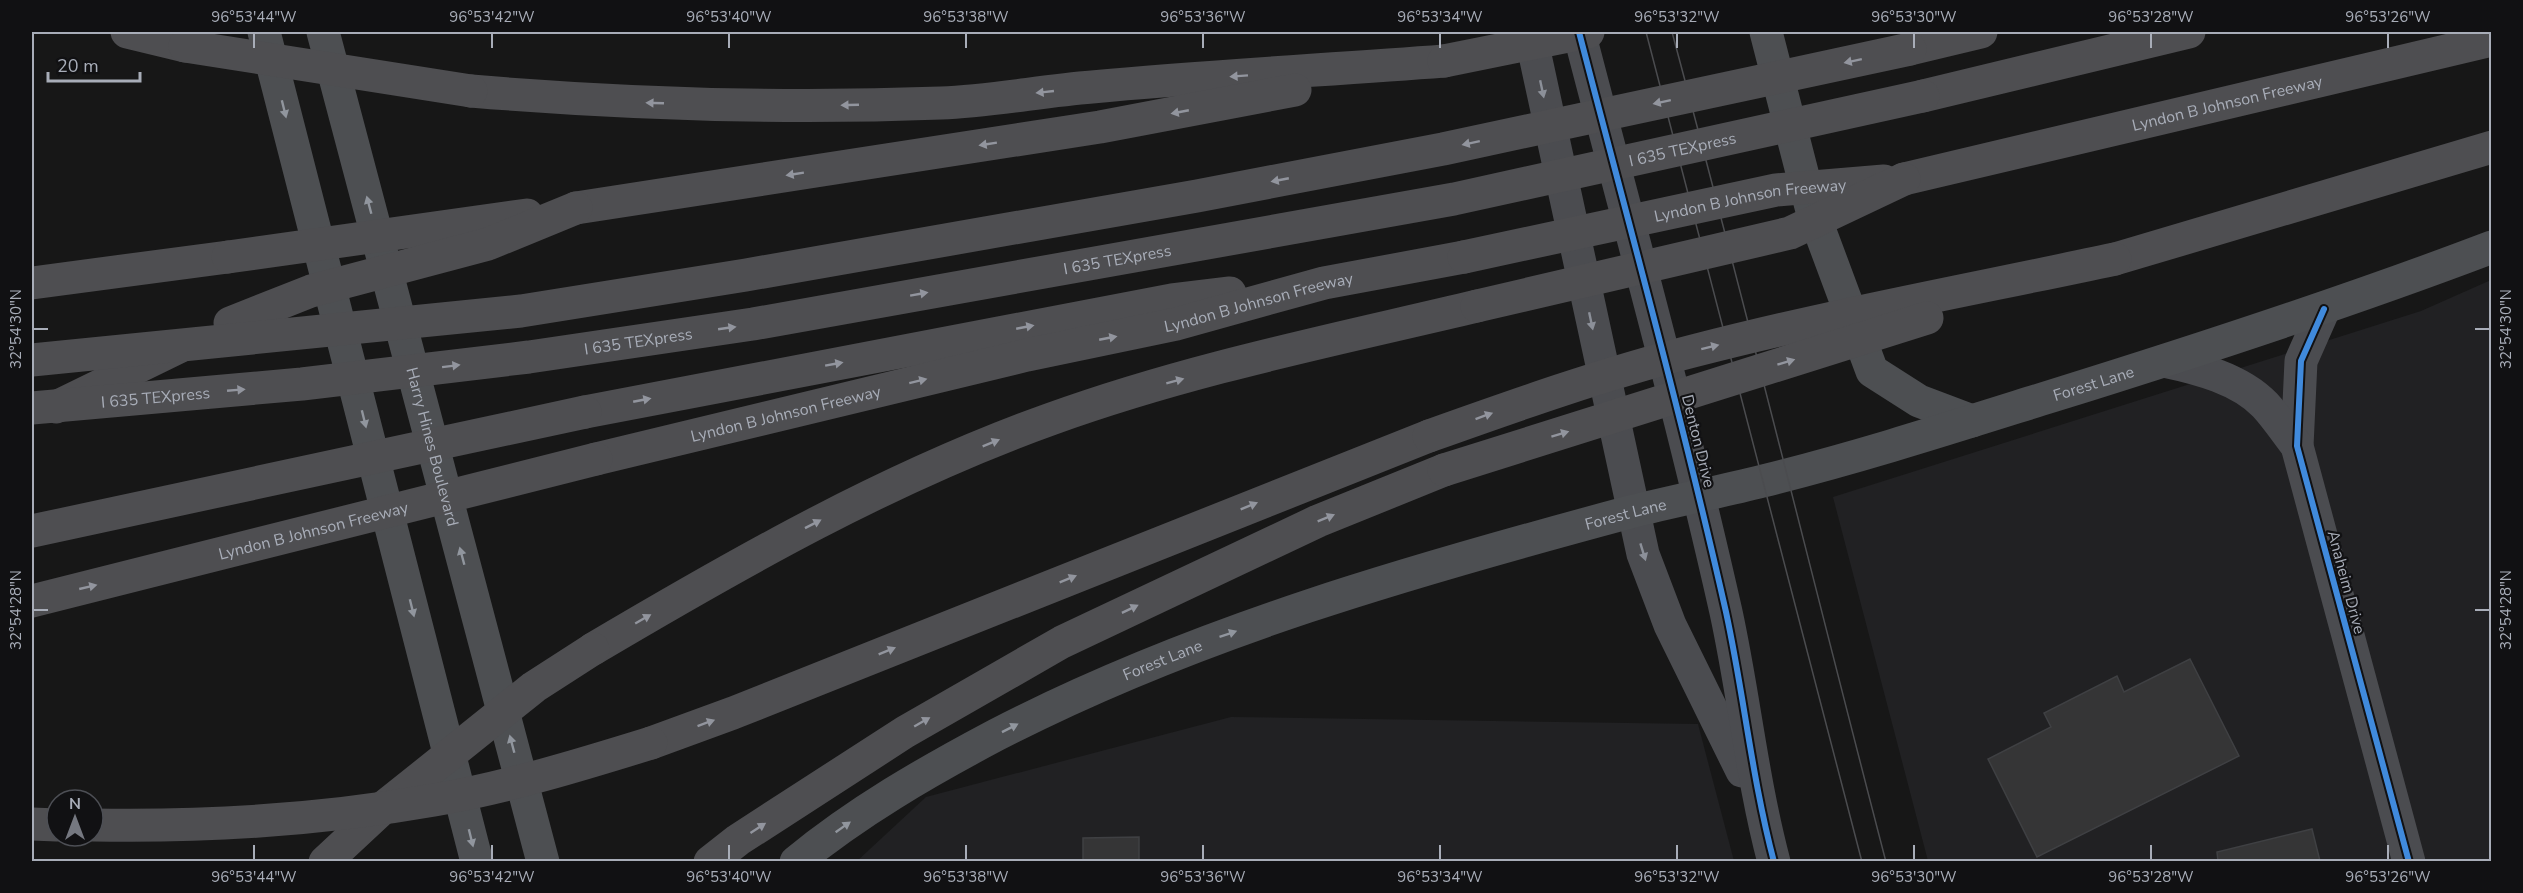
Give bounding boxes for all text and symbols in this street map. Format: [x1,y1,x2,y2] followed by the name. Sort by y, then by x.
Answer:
[211,7,297,27] text: 96°53'44"W
[449,7,535,27] text: 96°53'42"W
[686,7,772,27] text: 96°53'40"W
[923,7,1009,27] text: 96°53'38"W
[1160,7,1246,27] text: 96°53'36"W
[1397,7,1483,27] text: 96°53'34"W
[1634,7,1720,27] text: 96°53'32"W
[1871,7,1957,27] text: 96°53'30"W
[2108,7,2194,27] text: 96°53'28"W
[2345,7,2431,27] text: 96°53'26"W
[48,45,140,83] scale bar
[57,54,99,78] text: 20 m
[1843,57,1862,66] one-way arrow
[2130,70,2325,137] street label: Lyndon B Johnson Freeway
[1229,71,1248,81] one-way arrow
[1538,79,1547,98] one-way arrow
[1035,87,1054,97] one-way arrow
[646,98,665,108] one-way arrow
[1652,98,1671,107] one-way arrow
[280,99,290,118] one-way arrow
[841,101,860,110] one-way arrow
[1170,108,1189,117] one-way arrow
[1627,127,1738,172] street label: I 635 TEXpress
[1462,139,1481,148] one-way arrow
[978,140,997,149] one-way arrow
[786,170,805,179] one-way arrow
[1652,174,1848,228] street label: Lyndon B Johnson Freeway
[1270,176,1289,185] one-way arrow
[364,196,373,214] one-way arrow
[1062,240,1173,280] street label: I 635 TEXpress
[1162,268,1356,338] street label: Lyndon B Johnson Freeway
[6,289,26,369] text: 32°54'30"N
[910,289,929,298] one-way arrow
[2496,289,2516,369] text: 32°54'30"N
[1587,311,1597,330] one-way arrow
[1016,322,1035,331] one-way arrow
[583,323,694,361] street label: I 635 TEXpress
[718,323,737,332] one-way arrow
[1099,333,1118,342] one-way arrow
[1701,341,1720,351] one-way arrow
[1777,357,1795,367] one-way arrow
[824,359,843,368] one-way arrow
[441,361,460,371] one-way arrow
[2051,361,2137,407] street label: Forest Lane
[400,365,464,529] street label: Harry Hines Boulevard
[909,375,927,385] one-way arrow
[1166,375,1184,385] one-way arrow
[688,380,884,448] street label: Lyndon B Johnson Freeway
[100,382,211,414] street label: I 635 TEXpress
[227,385,246,395] one-way arrow
[1676,392,1720,490] street label: Denton Drive
[633,395,652,404] one-way arrow
[360,411,369,429] one-way arrow
[1475,411,1493,421] one-way arrow
[1551,428,1569,438] one-way arrow
[982,438,1000,448] one-way arrow
[1582,494,1669,536] street label: Forest Lane
[216,497,411,566] street label: Lyndon B Johnson Freeway
[1240,501,1258,511] one-way arrow
[1317,513,1335,523] one-way arrow
[805,519,822,529] one-way arrow
[2322,528,2370,636] street label: Anaheim Drive
[1639,543,1648,561] one-way arrow
[457,546,466,564] one-way arrow
[6,570,26,650] text: 32°54'28"N
[2496,570,2516,650] text: 32°54'28"N
[1059,574,1077,583] one-way arrow
[79,582,98,592] one-way arrow
[408,599,418,618] one-way arrow
[1121,604,1138,614] one-way arrow
[635,614,652,624] one-way arrow
[1219,629,1237,639] one-way arrow
[1120,635,1205,686] street label: Forest Lane
[878,646,896,656] one-way arrow
[697,717,715,727] one-way arrow
[914,717,930,728] one-way arrow
[1002,723,1019,733] one-way arrow
[507,735,516,753] one-way arrow
[45,788,105,848] north arrow
[69,793,81,815] text: N
[750,822,766,833] one-way arrow
[835,822,851,833] one-way arrow
[467,829,477,847] one-way arrow
[211,867,297,887] text: 96°53'44"W
[449,867,535,887] text: 96°53'42"W
[686,867,772,887] text: 96°53'40"W
[923,867,1009,887] text: 96°53'38"W
[1160,867,1246,887] text: 96°53'36"W
[1397,867,1483,887] text: 96°53'34"W
[1634,867,1720,887] text: 96°53'32"W
[1871,867,1957,887] text: 96°53'30"W
[2108,867,2194,887] text: 96°53'28"W
[2345,867,2431,887] text: 96°53'26"W

